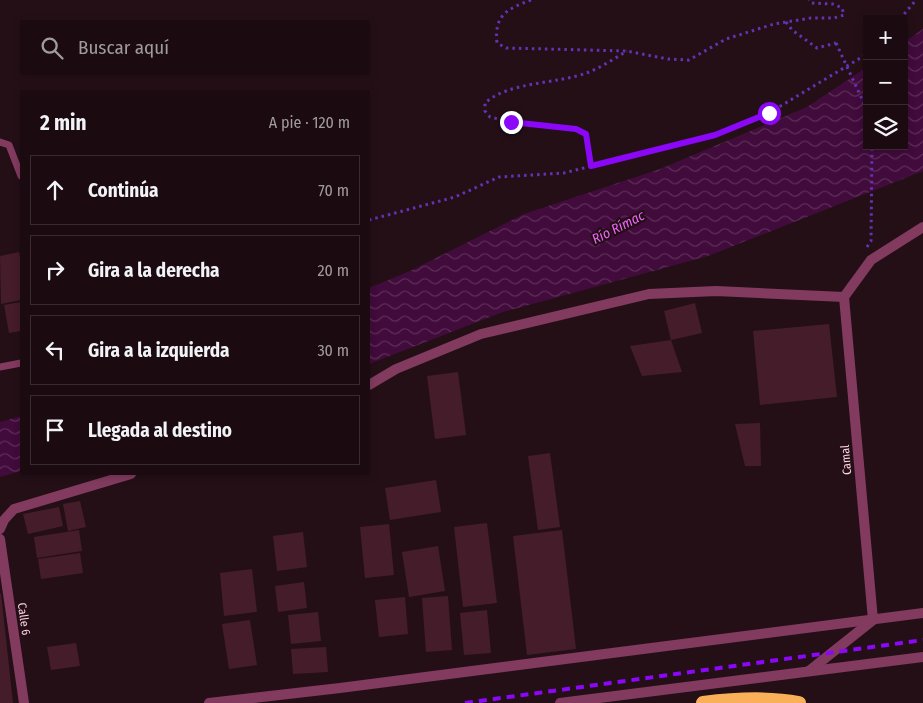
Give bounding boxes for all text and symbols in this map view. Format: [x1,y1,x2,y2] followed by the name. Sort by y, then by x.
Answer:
[863,15,908,150] map controls
[863,15,908,60] button: +
[20,20,370,75] search box
[38,34,66,62] icon: search
[78,36,169,59] text: Buscar aquí
[863,60,908,105] button: −
[758,102,781,125] route start
[863,105,908,150] button: layers
[40,110,87,136] text: 2 min
[500,111,523,134] route end
[269,113,350,132] text: A pie · 120 m
[41,176,69,204] icon: ahead
[88,179,159,202] text: Continúa
[318,181,349,200] text: 70 m
[589,207,648,248] water label: Río Rímac
[41,256,69,284] icon: right
[88,259,220,282] text: Gira a la derecha
[318,261,349,280] text: 20 m
[41,336,69,364] icon: left
[88,339,230,362] text: Gira a la izquierda
[317,341,349,360] text: 30 m
[41,416,69,444] icon: arrive
[88,419,232,442] text: Llegada al destino
[838,444,854,476] street label: Camal
[15,602,33,636] street label: Calle 6

